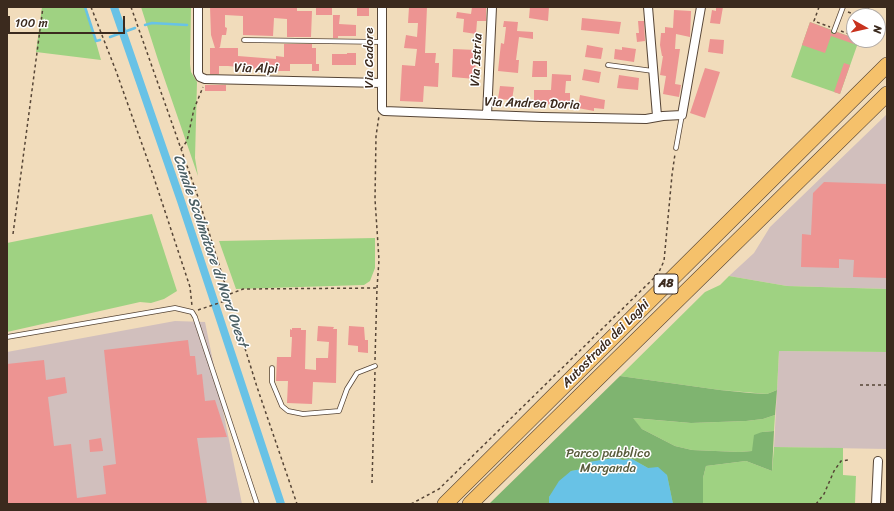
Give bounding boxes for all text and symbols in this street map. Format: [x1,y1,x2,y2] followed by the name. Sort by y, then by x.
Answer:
[10,8,127,34] scale bar
[846,8,886,48] north arrow
[15,12,48,34] text: 100 m
[867,25,887,35] text: N
[362,28,378,88] street label: Via Cadore
[468,33,486,87] street label: Via Istria
[234,61,278,77] street label: Via Alpi
[484,95,580,113] street label: Via Andrea Doria
[169,153,251,349] water label: Canale Scolmatore di Nord Ovest
[654,274,678,294] road number: A8
[559,297,653,391] street label: Autostrada dei Laghi
[566,446,650,477] park label: Parco pubblico Morganda

